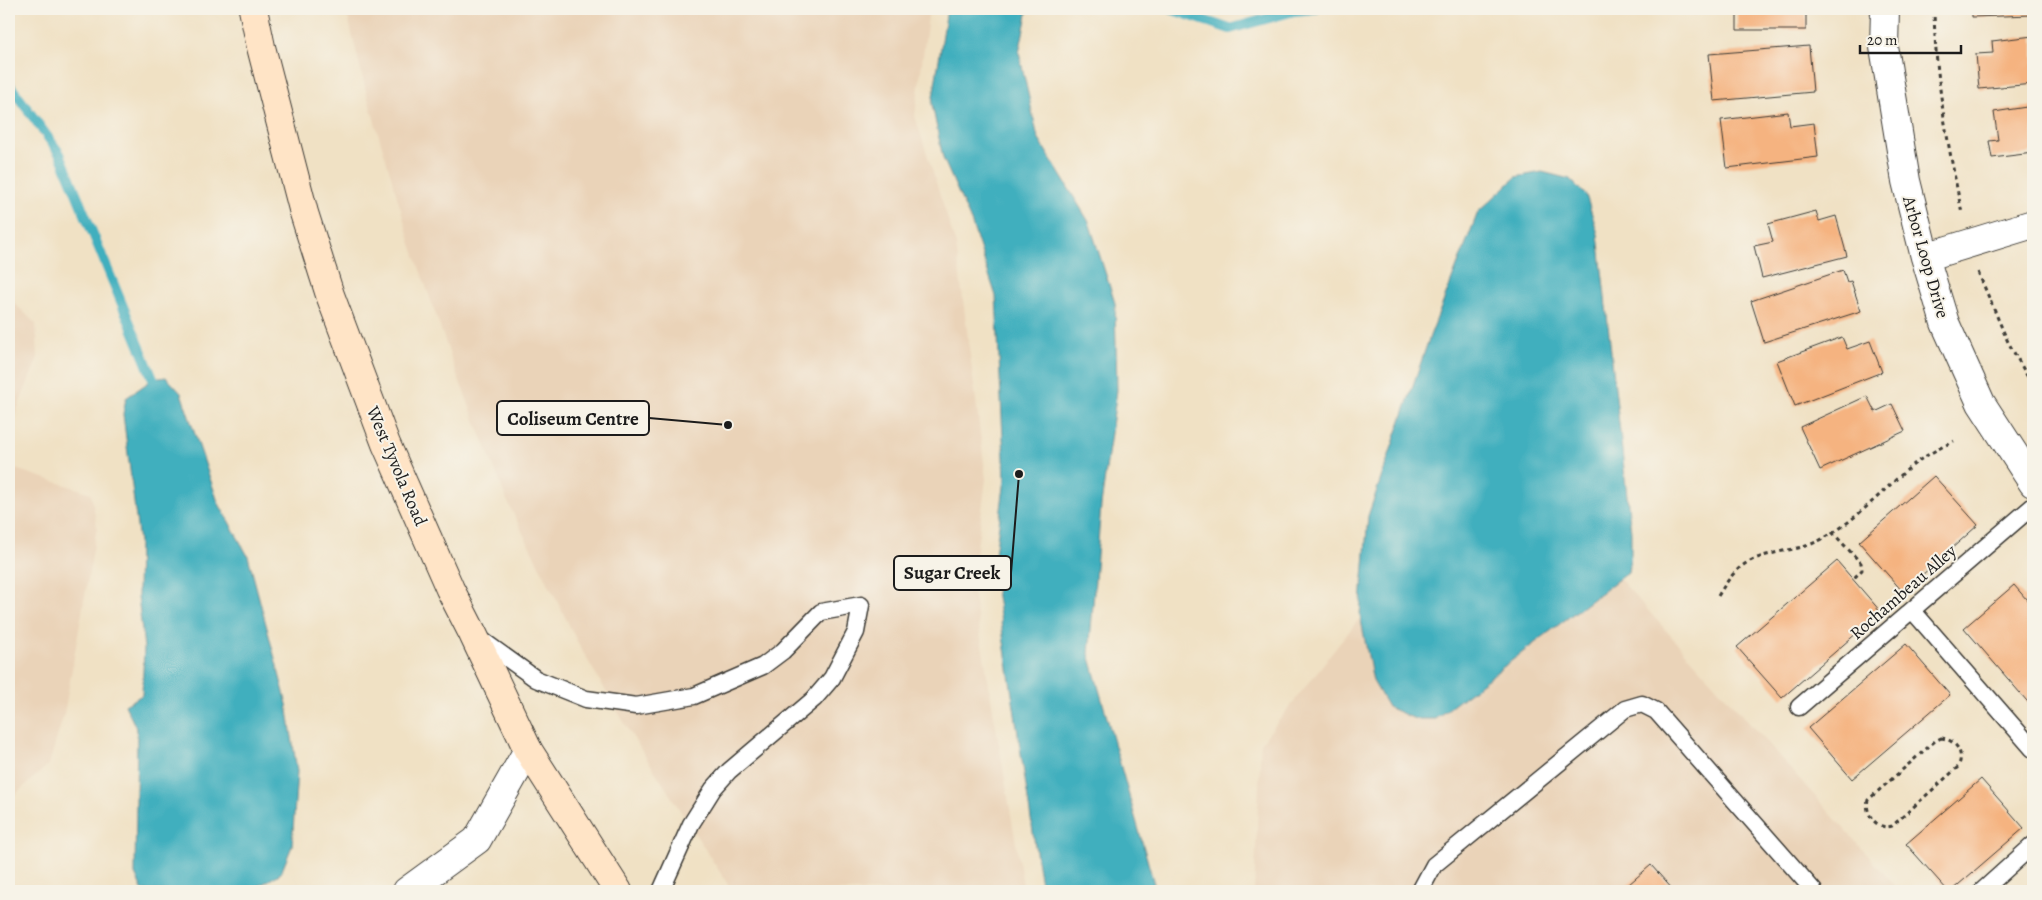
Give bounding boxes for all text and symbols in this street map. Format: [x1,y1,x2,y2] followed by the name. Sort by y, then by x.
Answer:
[1860,22,1961,54] scale bar
[1867,30,1898,50] text: 20 m
[1897,192,1955,321] street label: Arbor Loop Drive
[497,401,649,435] callout: Coliseum Centre
[361,402,433,530] street label: West Tyvola Road
[507,406,639,432] text: Coliseum Centre
[1845,538,1962,645] street label: Rochambeau Alley
[894,556,1011,590] callout: Sugar Creek
[904,560,1001,586] text: Sugar Creek

